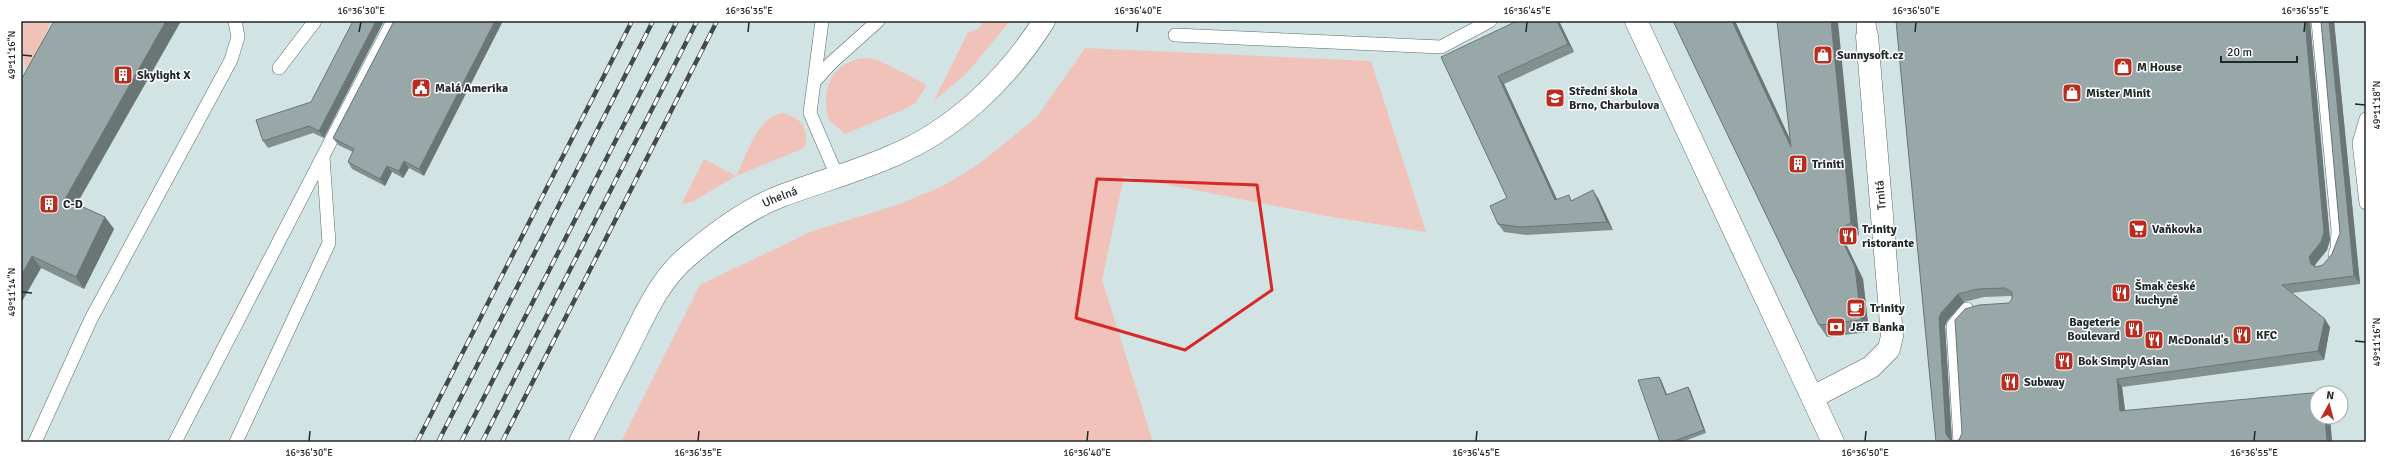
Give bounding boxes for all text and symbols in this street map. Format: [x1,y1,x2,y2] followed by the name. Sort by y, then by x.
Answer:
[337,5,385,17] text: 16°36'30"E
[725,5,773,17] text: 16°36'35"E
[1114,5,1162,17] text: 16°36'40"E
[1503,5,1551,17] text: 16°36'45"E
[1892,5,1940,17] text: 16°36'50"E
[2281,5,2329,17] text: 16°36'55"E
[6,31,18,79] text: 49°11'16"N
[2221,38,2297,64] scale bar
[1812,44,1834,66] shop icon: Sunnysoft.cz
[2227,45,2252,60] text: 20 m
[1837,48,1904,63] place label: Sunnysoft.cz
[2112,56,2134,78] shop icon: M House
[2137,60,2182,75] place label: M House
[112,64,134,86] building icon: Skylight X
[137,68,191,83] place label: Skylight X
[410,77,432,99] public building icon: Malá Amerika
[435,81,508,96] place label: Malá Amerika
[2371,81,2383,129] text: 49°11'18"N
[2061,82,2083,104] shop icon: Mister Minit
[1569,84,1659,113] place label: Střední škola Brno, Charbulova
[2086,86,2151,101] place label: Mister Minit
[1544,87,1566,109] school or university icon: Střední škola Brno, Charbulova
[1787,153,1809,175] building icon: Triniti
[1812,157,1844,172] place label: Triniti
[1872,180,1890,210] street label: Trnitá
[760,183,799,211] street label: Uhelná
[38,193,60,215] building icon: C-D
[63,197,83,212] place label: C-D
[2127,218,2149,240] supermarket icon: Vaňkovka
[1862,222,1914,251] place label: Trinity ristorante
[2152,222,2202,237] place label: Vaňkovka
[1837,225,1859,247] restaurant icon: Trinity ristorante
[6,268,18,316] text: 49°11'14"N
[2135,278,2195,308] place label: Šmak české kuchyně
[2110,282,2132,304] restaurant icon: Šmak české kuchyně
[1845,297,1867,319] cafe icon: Trinity
[1870,301,1905,316] place label: Trinity
[2067,315,2121,344] place label: Bageterie Boulevard
[1825,316,1847,338] bank icon: J&T Banka
[2123,318,2145,340] restaurant icon: Bageterie Boulevard
[2371,318,2383,366] text: 49°11'16"N
[1850,320,1905,335] place label: J&T Banka
[2231,324,2253,346] restaurant icon: KFC
[2256,328,2278,343] place label: KFC
[2143,329,2165,351] restaurant icon: McDonald's
[2168,333,2230,348] place label: McDonald's
[2053,350,2075,372] restaurant icon: Bok Simply Asian
[2078,354,2169,369] place label: Bok Simply Asian
[1999,371,2021,393] restaurant icon: Subway
[2024,375,2065,390] place label: Subway
[2309,385,2349,425] north arrow
[2326,389,2335,402] text: N
[285,447,333,459] text: 16°36'30"E
[674,447,722,459] text: 16°36'35"E
[1063,447,1111,459] text: 16°36'40"E
[1452,447,1500,459] text: 16°36'45"E
[1841,447,1889,459] text: 16°36'50"E
[2230,447,2278,459] text: 16°36'55"E

